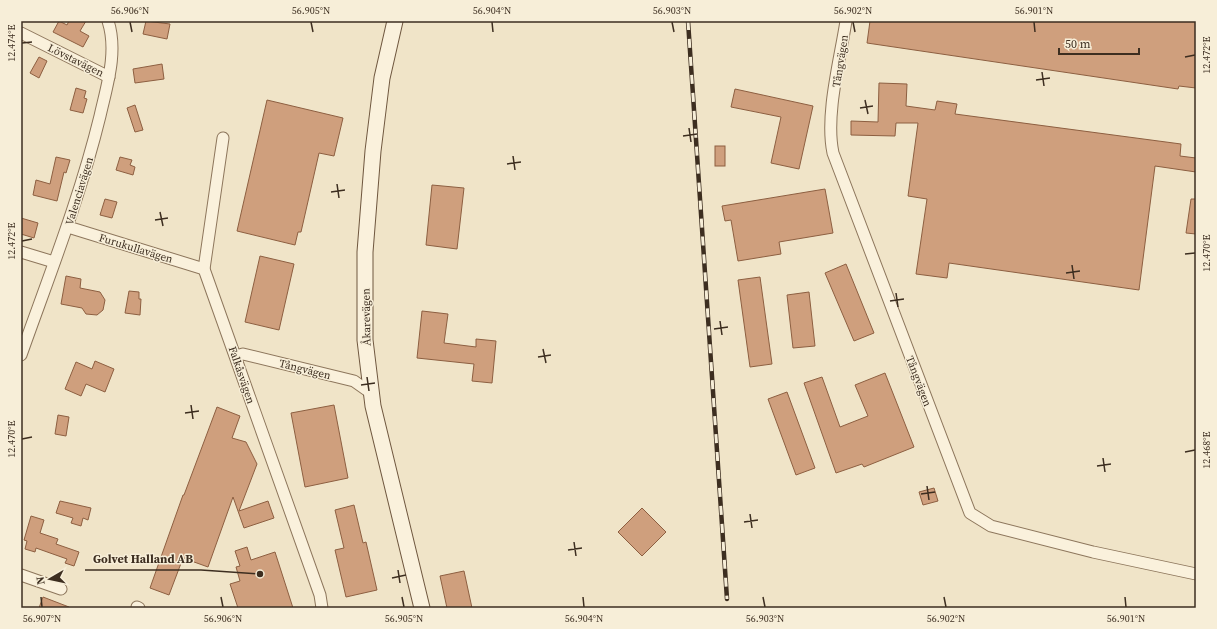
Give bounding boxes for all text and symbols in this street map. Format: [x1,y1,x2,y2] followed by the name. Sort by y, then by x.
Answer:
[111,4,149,17] text: 56.906°N
[292,4,330,17] text: 56.905°N
[473,4,511,17] text: 56.904°N
[653,4,691,17] text: 56.903°N
[834,4,872,17] text: 56.902°N
[1015,4,1053,17] text: 56.901°N
[5,24,18,62] text: 12.474°E
[1059,30,1139,56] scale bar
[829,33,852,88] street label: Tångvägen
[1065,36,1091,52] text: 50 m
[1200,36,1213,74] text: 12.472°E
[45,40,107,81] street label: Lövstavägen
[62,155,97,227] street label: Valenciavägen
[5,222,18,260] text: 12.472°E
[97,230,175,267] street label: Furukullavägen
[1200,234,1213,272] text: 12.470°E
[358,288,375,346] street label: Åkarevägen
[225,344,258,406] street label: Falkåsvägen
[902,354,935,409] street label: Tångvägen
[277,356,333,383] street label: Tångvägen
[5,420,18,458] text: 12.470°E
[1200,431,1213,469] text: 12.468°E
[85,546,201,570] callout: Golvet Halland AB
[93,551,193,567] text: Golvet Halland AB
[30,559,70,599] north arrow
[33,575,49,586] text: N
[23,612,61,625] text: 56.907°N
[204,612,242,625] text: 56.906°N
[385,612,423,625] text: 56.905°N
[565,612,603,625] text: 56.904°N
[746,612,784,625] text: 56.903°N
[927,612,965,625] text: 56.902°N
[1107,612,1145,625] text: 56.901°N

